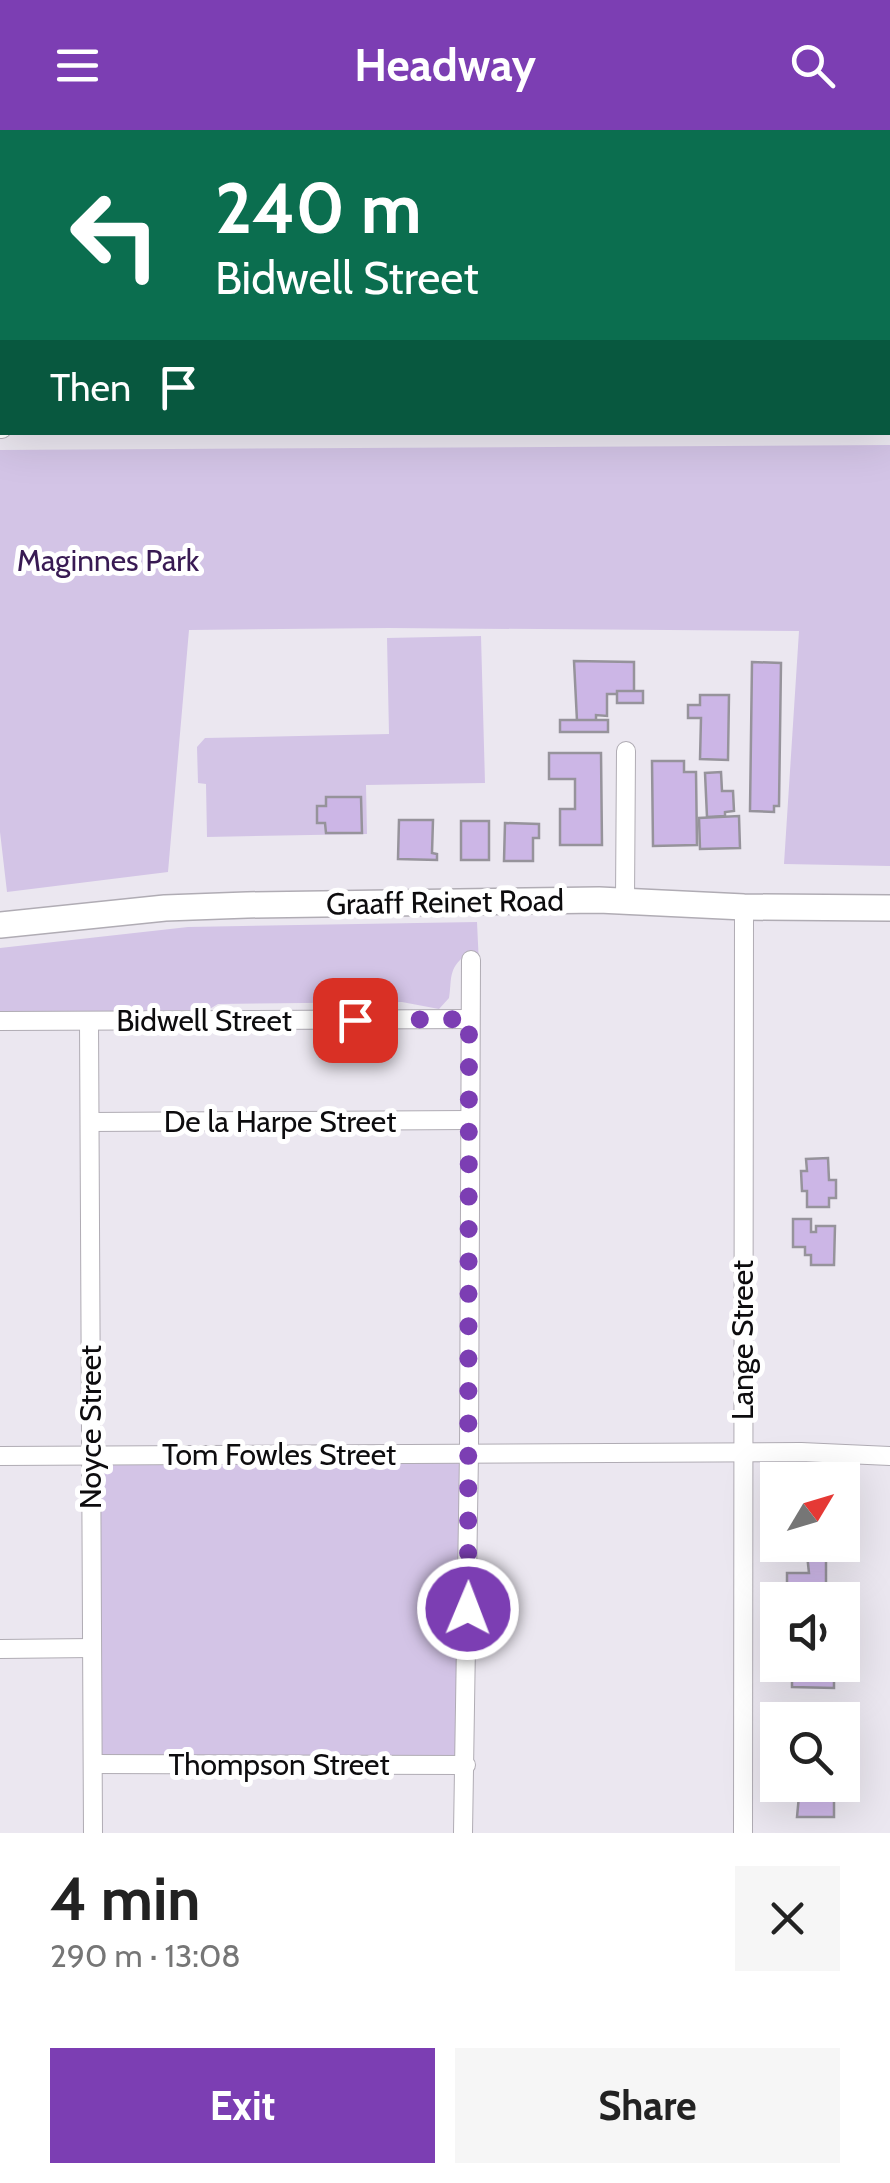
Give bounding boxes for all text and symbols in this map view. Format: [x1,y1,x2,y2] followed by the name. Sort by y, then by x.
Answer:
[50,38,105,93] icon: menu
[354,38,536,92] text: Headway
[785,38,840,93] icon: search
[215,165,422,251] text: 240 m
[50,170,180,300] icon: left
[215,251,479,305] text: Bidwell Street
[151,360,206,415] icon: arrive
[50,364,131,411] text: Then
[17,542,200,579] park label: Maginnes Park
[326,881,564,923] street label: Graaff Reinet Road
[313,978,398,1063] pin
[328,993,383,1048] icon: arrive
[116,1002,292,1039] street label: Bidwell Street
[164,1103,396,1140] street label: De la Harpe Street
[724,1260,761,1420] street label: Lange Street
[72,1345,109,1509] street label: Noyce Street
[162,1436,396,1473] street label: Tom Fowles Street
[760,1462,860,1562] north arrow
[760,1462,860,1802] map controls
[416,1557,520,1661] position arrow
[760,1582,860,1682] button: sound
[760,1702,860,1802] button: search
[168,1746,390,1783] street label: Thompson Street
[50,1862,200,1935] text: 4 min
[735,1866,840,1971] button: close
[50,1936,241,1975] text: 290 m · 13:08
[50,2048,435,2163] button: Exit
[455,2048,840,2163] button: Share

